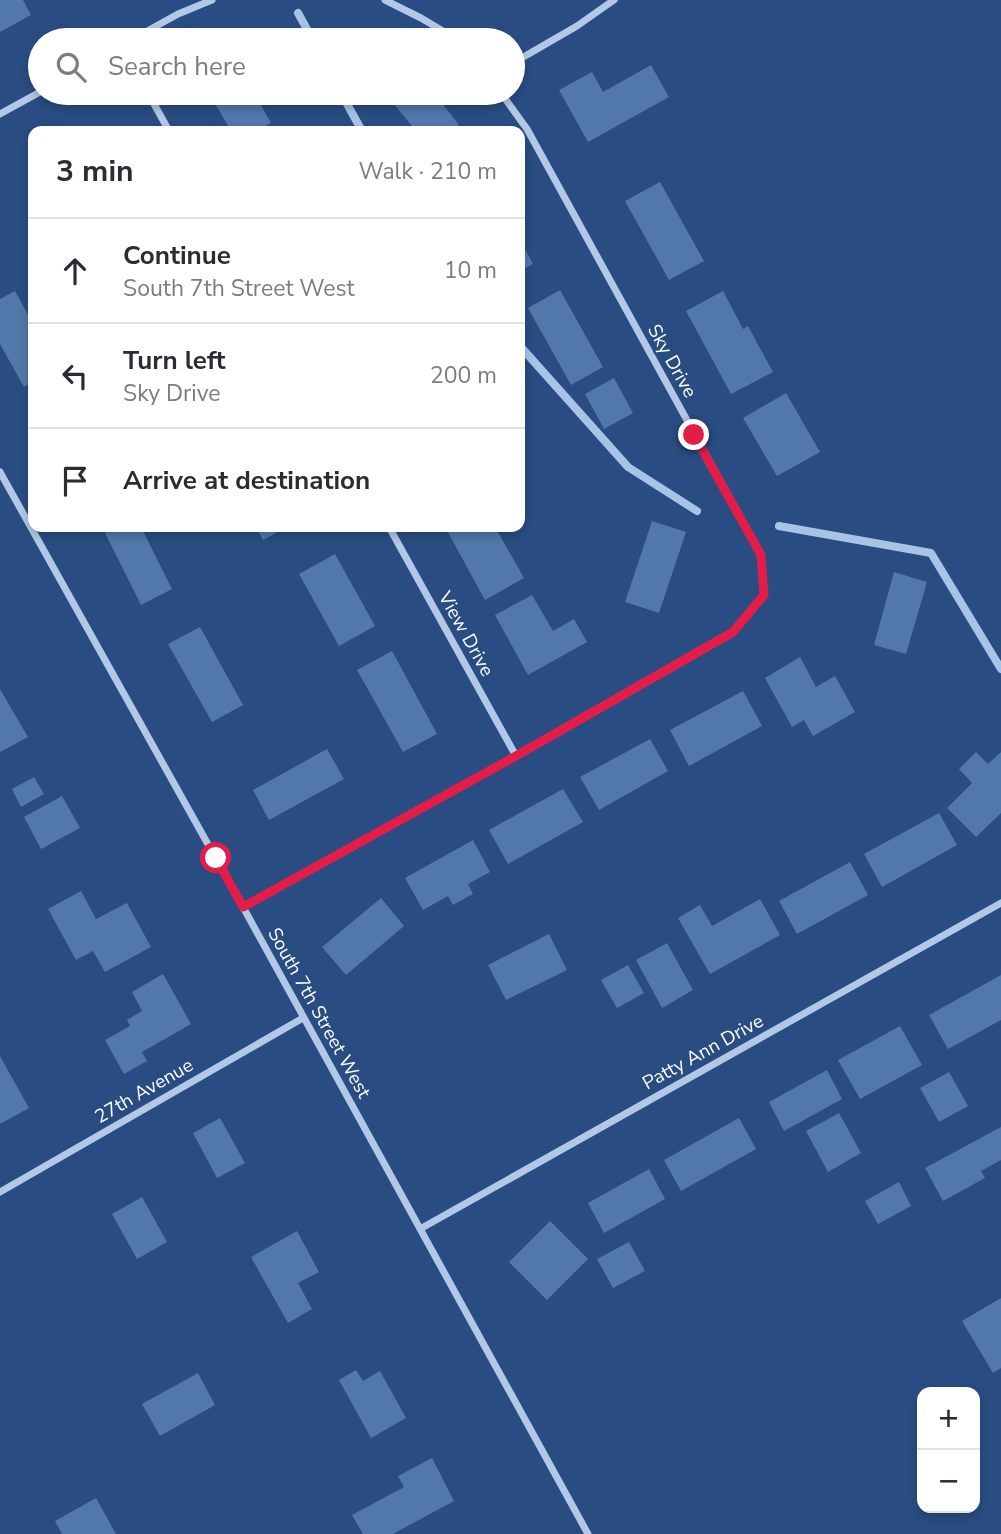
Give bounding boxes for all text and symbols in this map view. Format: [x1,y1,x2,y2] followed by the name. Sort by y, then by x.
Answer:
[28,28,525,105] search box
[52,48,90,86] icon: search
[108,49,246,84] text: Search here
[56,151,134,192] text: 3 min
[358,156,497,187] text: Walk · 210 m
[123,238,231,273] text: Continue
[56,252,94,290] icon: ahead
[444,255,497,286] text: 10 m
[123,273,355,304] text: South 7th Street West
[641,319,703,403] street label: Sky Drive
[123,343,226,378] text: Turn left
[56,357,94,395] icon: left
[430,360,497,391] text: 200 m
[123,378,221,409] text: Sky Drive
[678,419,709,450] route end
[56,462,94,500] icon: arrive
[123,463,370,498] text: Arrive at destination
[431,586,500,681] street label: View Drive
[200,842,231,873] route start
[261,923,377,1103] street label: South 7th Street West
[638,1008,768,1096] street label: Patty Ann Drive
[90,1052,198,1130] street label: 27th Avenue
[917,1387,980,1513] map controls
[917,1387,980,1450] button: +
[917,1450,980,1513] button: −

